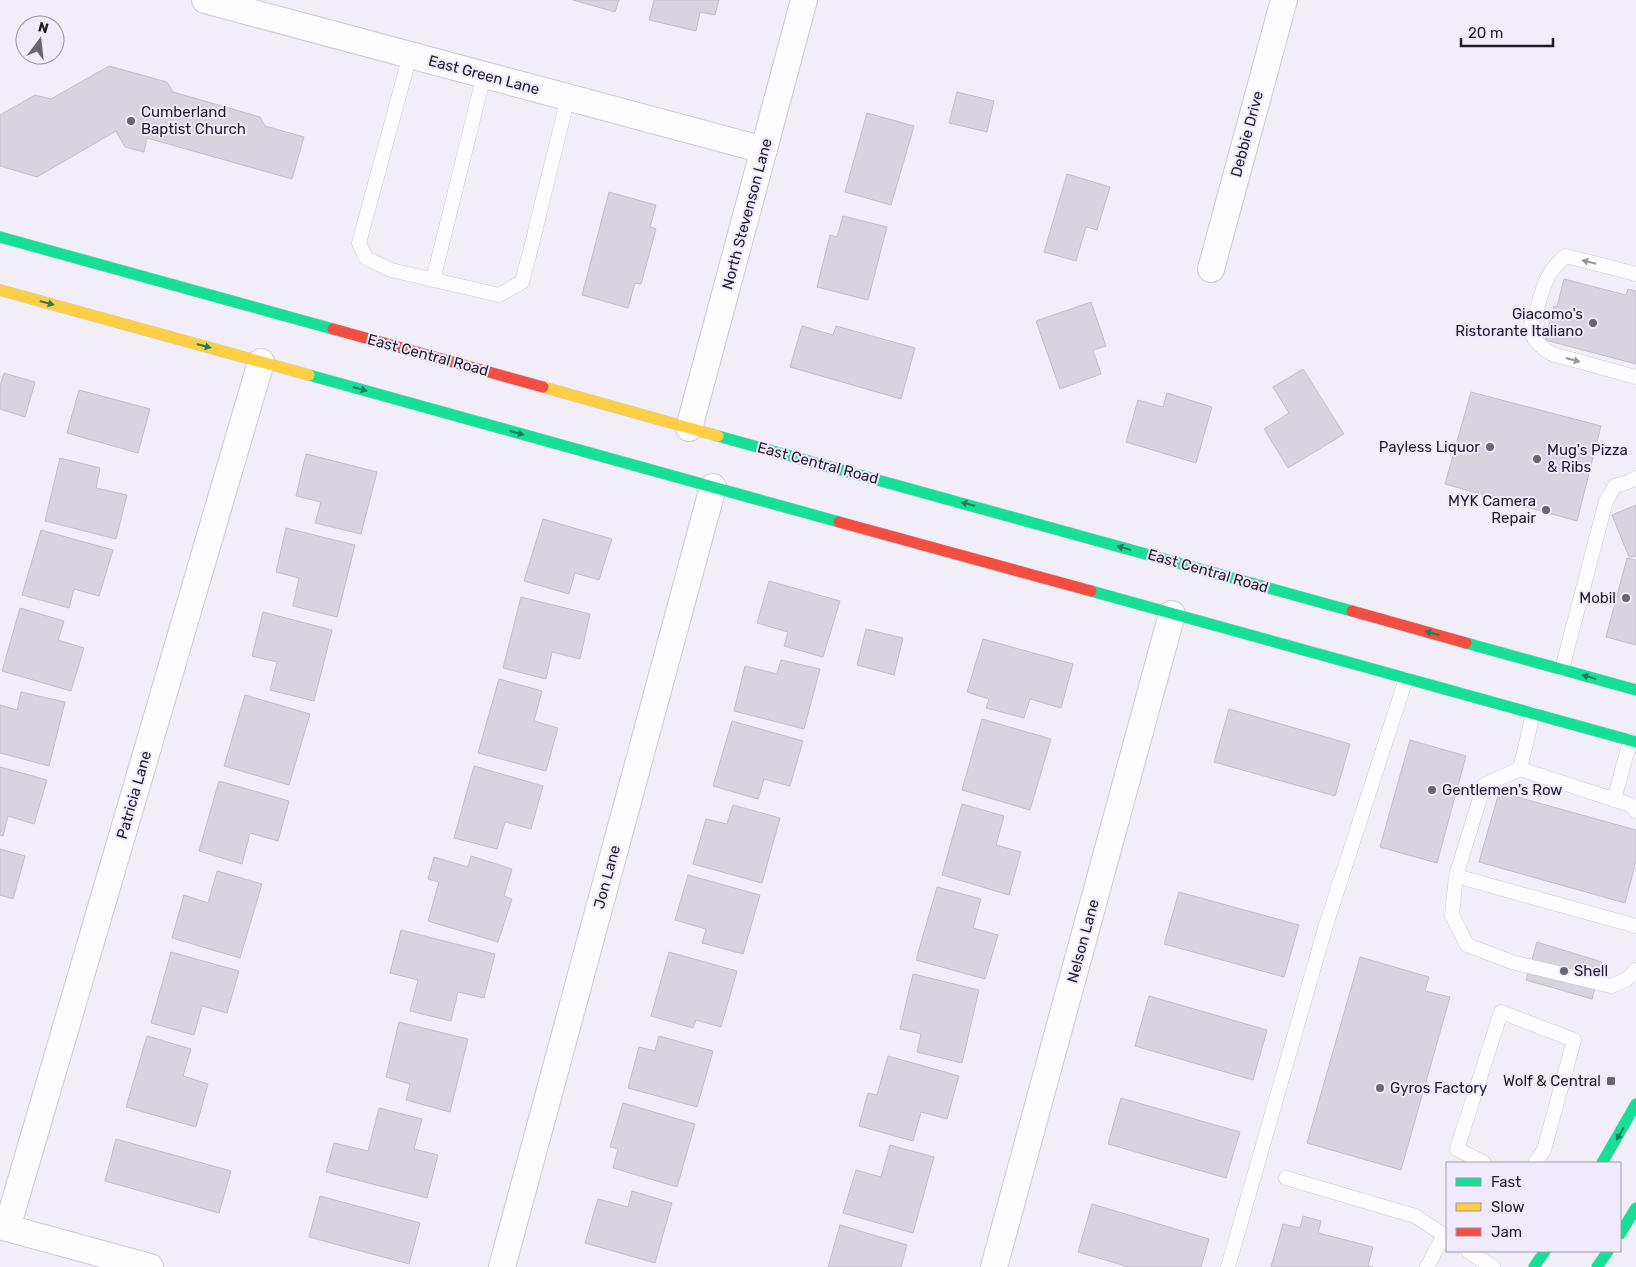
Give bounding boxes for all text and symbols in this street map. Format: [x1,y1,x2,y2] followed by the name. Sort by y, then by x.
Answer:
[15,15,65,65] north arrow
[1461,15,1554,47] scale bar
[36,18,50,37] text: N
[1468,24,1503,42] text: 20 m
[427,52,541,98] street label: East Green Lane
[1227,89,1267,179] street label: Debbie Drive
[141,103,246,138] place label: Cumberland Baptist Church
[125,115,137,127] marker: Cumberland Baptist Church
[718,137,776,291] street label: North Stevenson Lane
[1581,257,1596,265] one-way arrow
[39,299,55,307] one-way arrow
[1455,305,1583,340] place label: Giacomo's Ristorante Italiano
[1587,317,1599,329] marker: Giacomo's Ristorante Italiano
[366,330,490,380] street label: East Central Road
[196,343,211,351] one-way arrow
[1566,356,1581,364] one-way arrow
[353,386,368,394] one-way arrow
[509,429,524,437] one-way arrow
[756,438,880,488] street label: East Central Road
[1379,438,1480,456] place label: Payless Liquor
[1484,441,1496,453] marker: Payless Liquor
[1547,441,1628,476] place label: Mug's Pizza & Ribs
[1531,453,1543,465] marker: Mug's Pizza & Ribs
[1448,492,1536,527] place label: MYK Camera Repair
[960,500,975,508] one-way arrow
[1540,504,1552,516] marker: MYK Camera Repair
[1117,544,1132,552] one-way arrow
[1146,545,1270,597] street label: East Central Road
[1579,589,1616,607] place label: Mobil
[1620,592,1632,604] marker: Mobil
[1425,629,1440,637] one-way arrow
[1581,673,1597,681] one-way arrow
[113,749,155,841] street label: Patricia Lane
[1442,781,1562,799] place label: Gentlemen's Row
[1426,784,1438,796] marker: Gentlemen's Row
[590,843,624,911] street label: Jon Lane
[1063,897,1103,985] street label: Nelson Lane
[1574,962,1608,980] place label: Shell
[1558,965,1570,977] marker: Shell
[1503,1072,1601,1090] place label: Wolf & Central
[1605,1075,1617,1087] marker: Wolf & Central
[1390,1079,1487,1097] place label: Gyros Factory
[1374,1082,1386,1094] marker: Gyros Factory
[1615,1127,1624,1141] one-way arrow
[1446,1162,1621,1252] legend
[1491,1173,1521,1191] text: Fast
[1491,1198,1524,1216] text: Slow
[1491,1223,1522,1241] text: Jam

